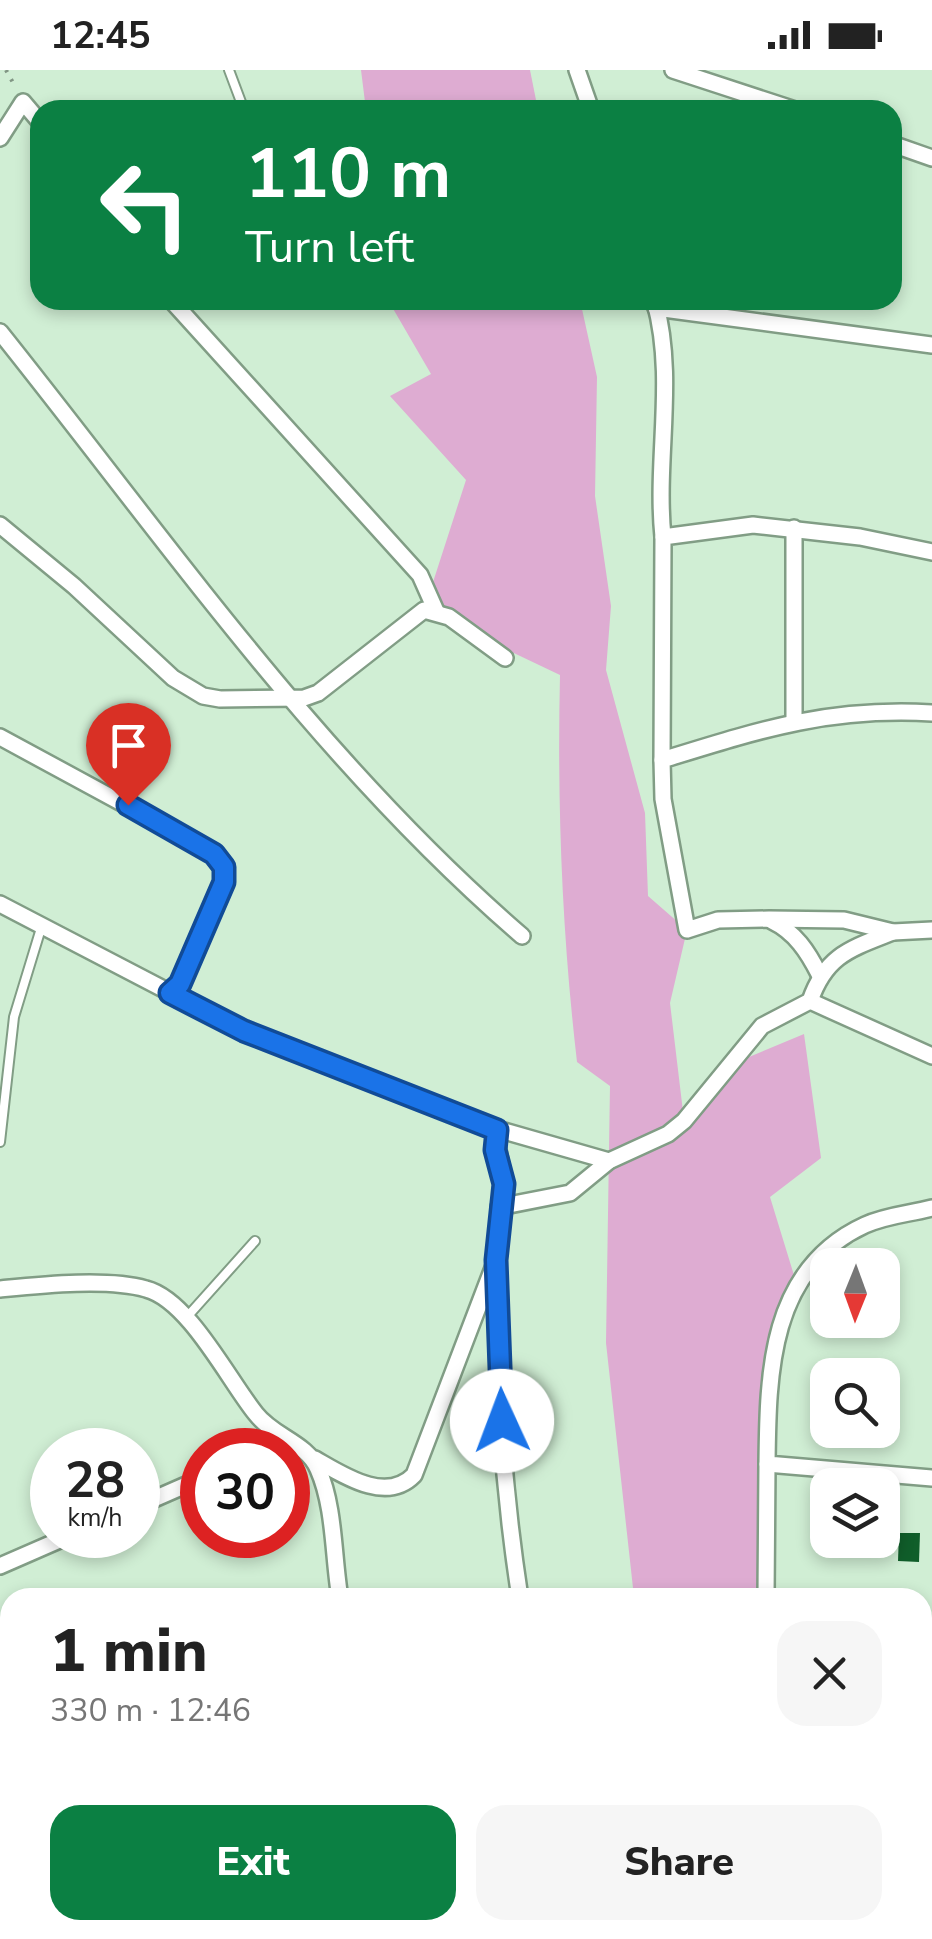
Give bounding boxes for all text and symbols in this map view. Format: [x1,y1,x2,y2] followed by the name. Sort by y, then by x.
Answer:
[50,10,151,61] text: 12:45
[245,126,451,222] text: 110 m
[80,140,210,270] icon: left
[245,217,414,278] text: Turn left
[86,703,171,806] pin
[101,718,156,773] icon: arrive
[810,1248,900,1338] north arrow
[810,1248,900,1558] map controls
[810,1358,900,1448] button: search
[450,1369,554,1473] position arrow
[180,1428,310,1558] speed limit sign: 30
[65,1446,125,1515] text: 28
[810,1468,900,1558] button: layers
[67,1501,123,1535] text: km/h
[50,1610,208,1692] text: 1 min
[777,1621,882,1726] button: close
[50,1689,251,1732] text: 330 m · 12:46
[50,1805,456,1920] button: Exit
[476,1805,882,1920] button: Share

